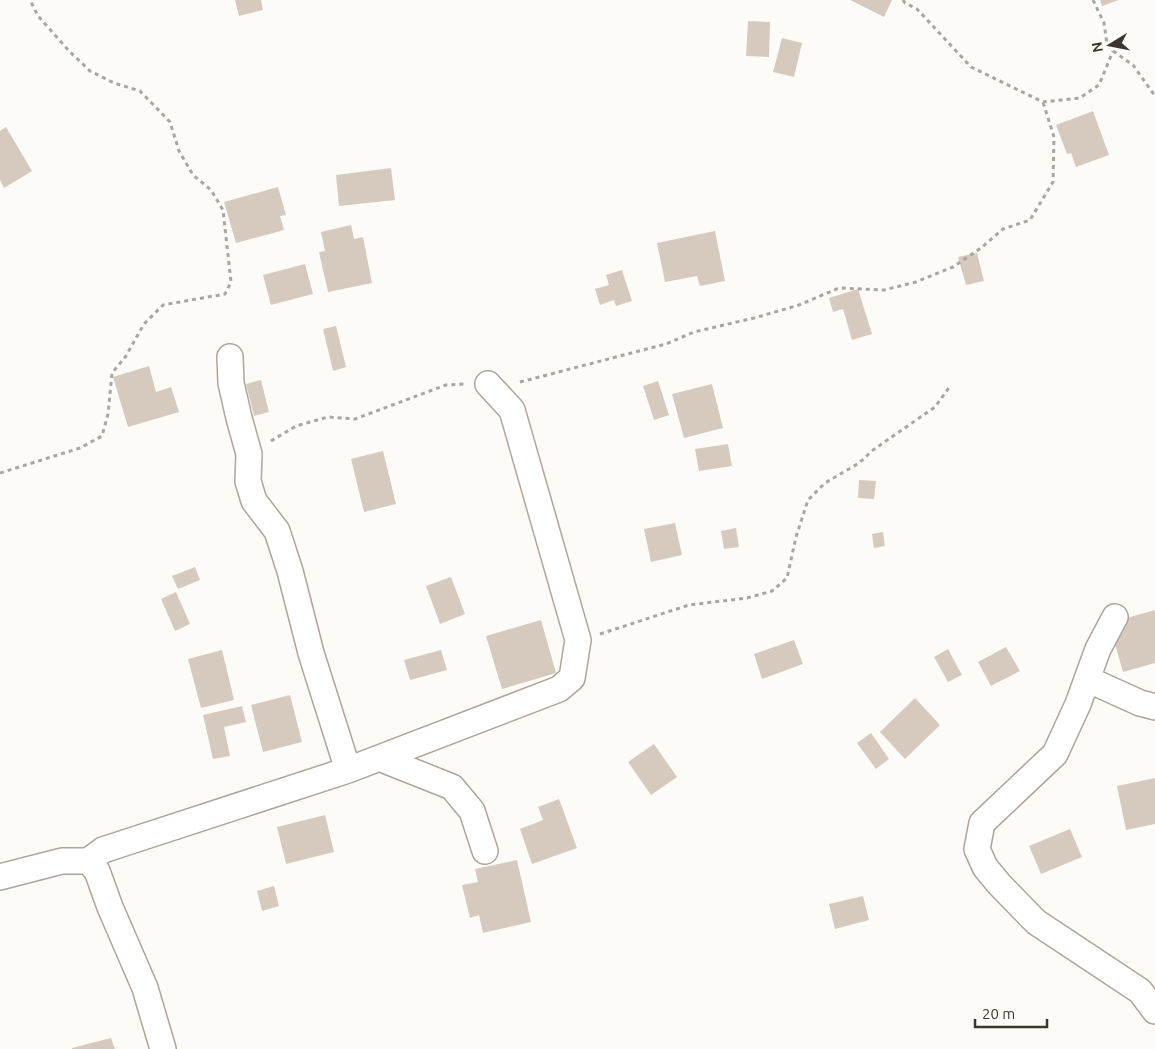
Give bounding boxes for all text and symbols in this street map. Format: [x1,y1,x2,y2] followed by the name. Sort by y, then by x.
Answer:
[1085,20,1135,70] north arrow
[1088,41,1106,54] text: N
[975,996,1048,1028] scale bar
[982,1005,1015,1022] text: 20 m

